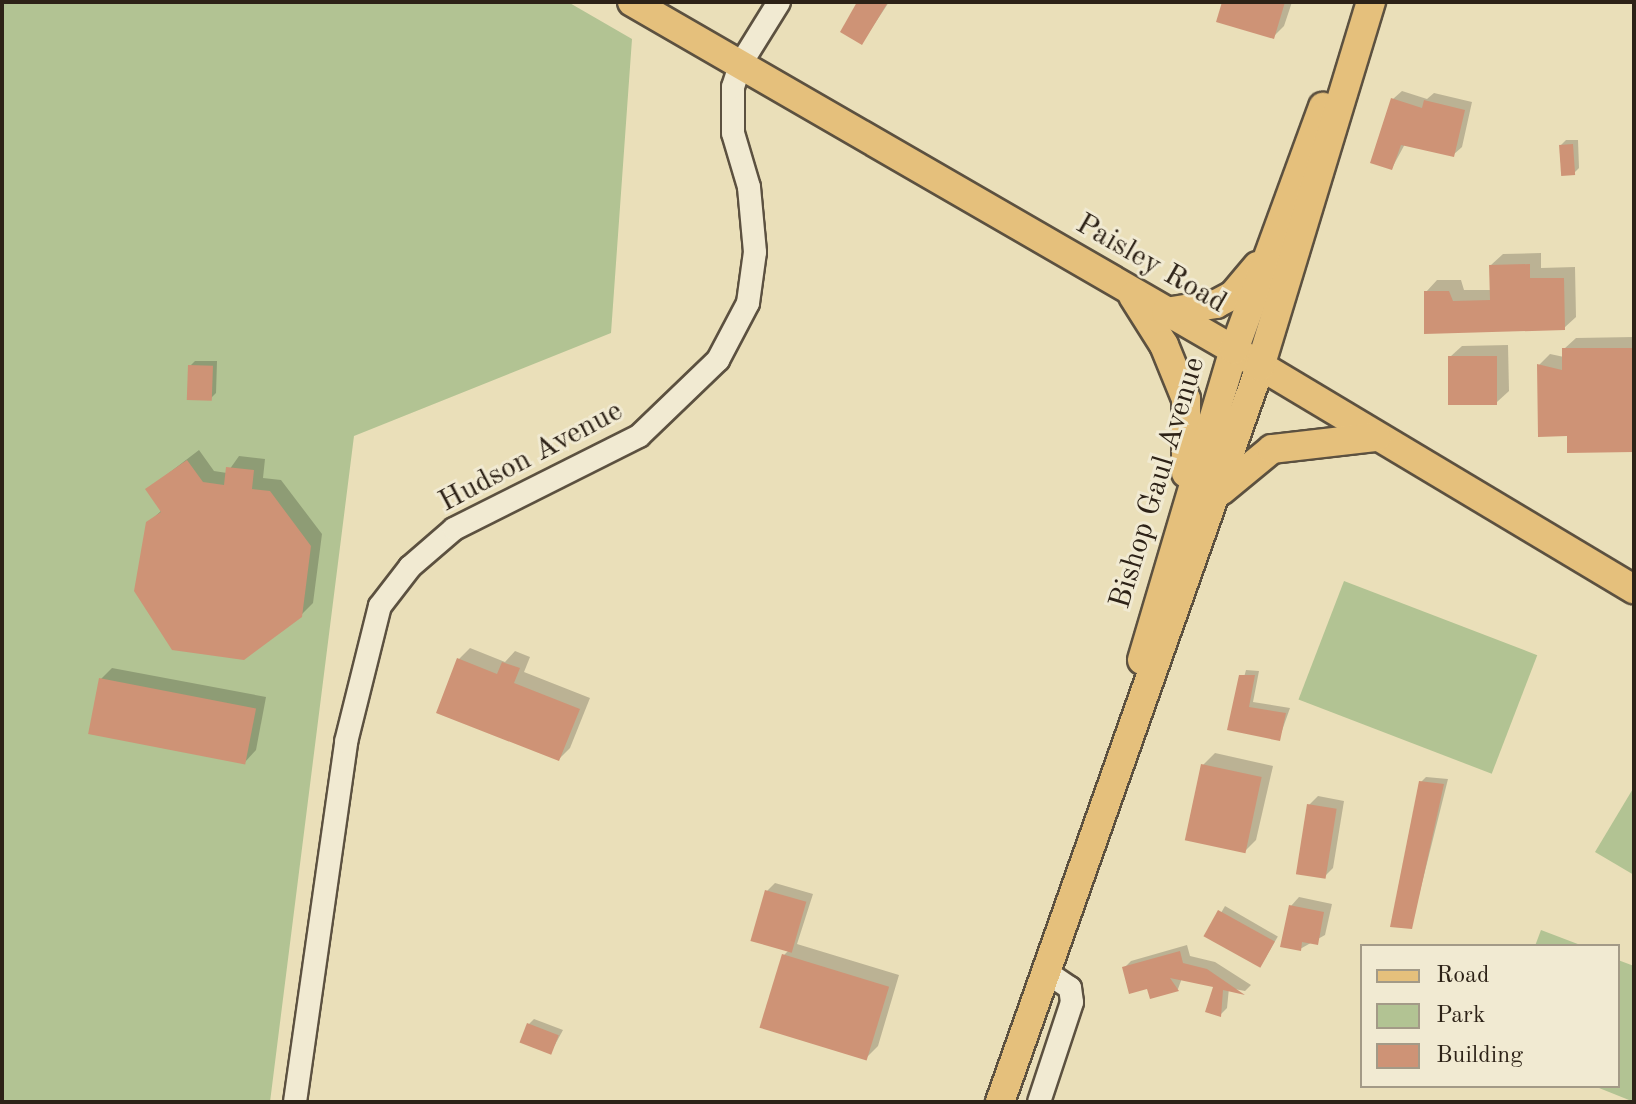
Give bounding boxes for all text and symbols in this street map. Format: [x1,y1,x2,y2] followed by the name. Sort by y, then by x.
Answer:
[1069,206,1233,322] street label: Paisley Road
[1103,353,1213,613] street label: Bishop Gaul Avenue
[433,393,629,521] street label: Hudson Avenue
[1360,944,1620,1088] legend
[1436,964,1489,988] text: Road
[1436,1004,1485,1028] text: Park
[1436,1044,1523,1068] text: Building

